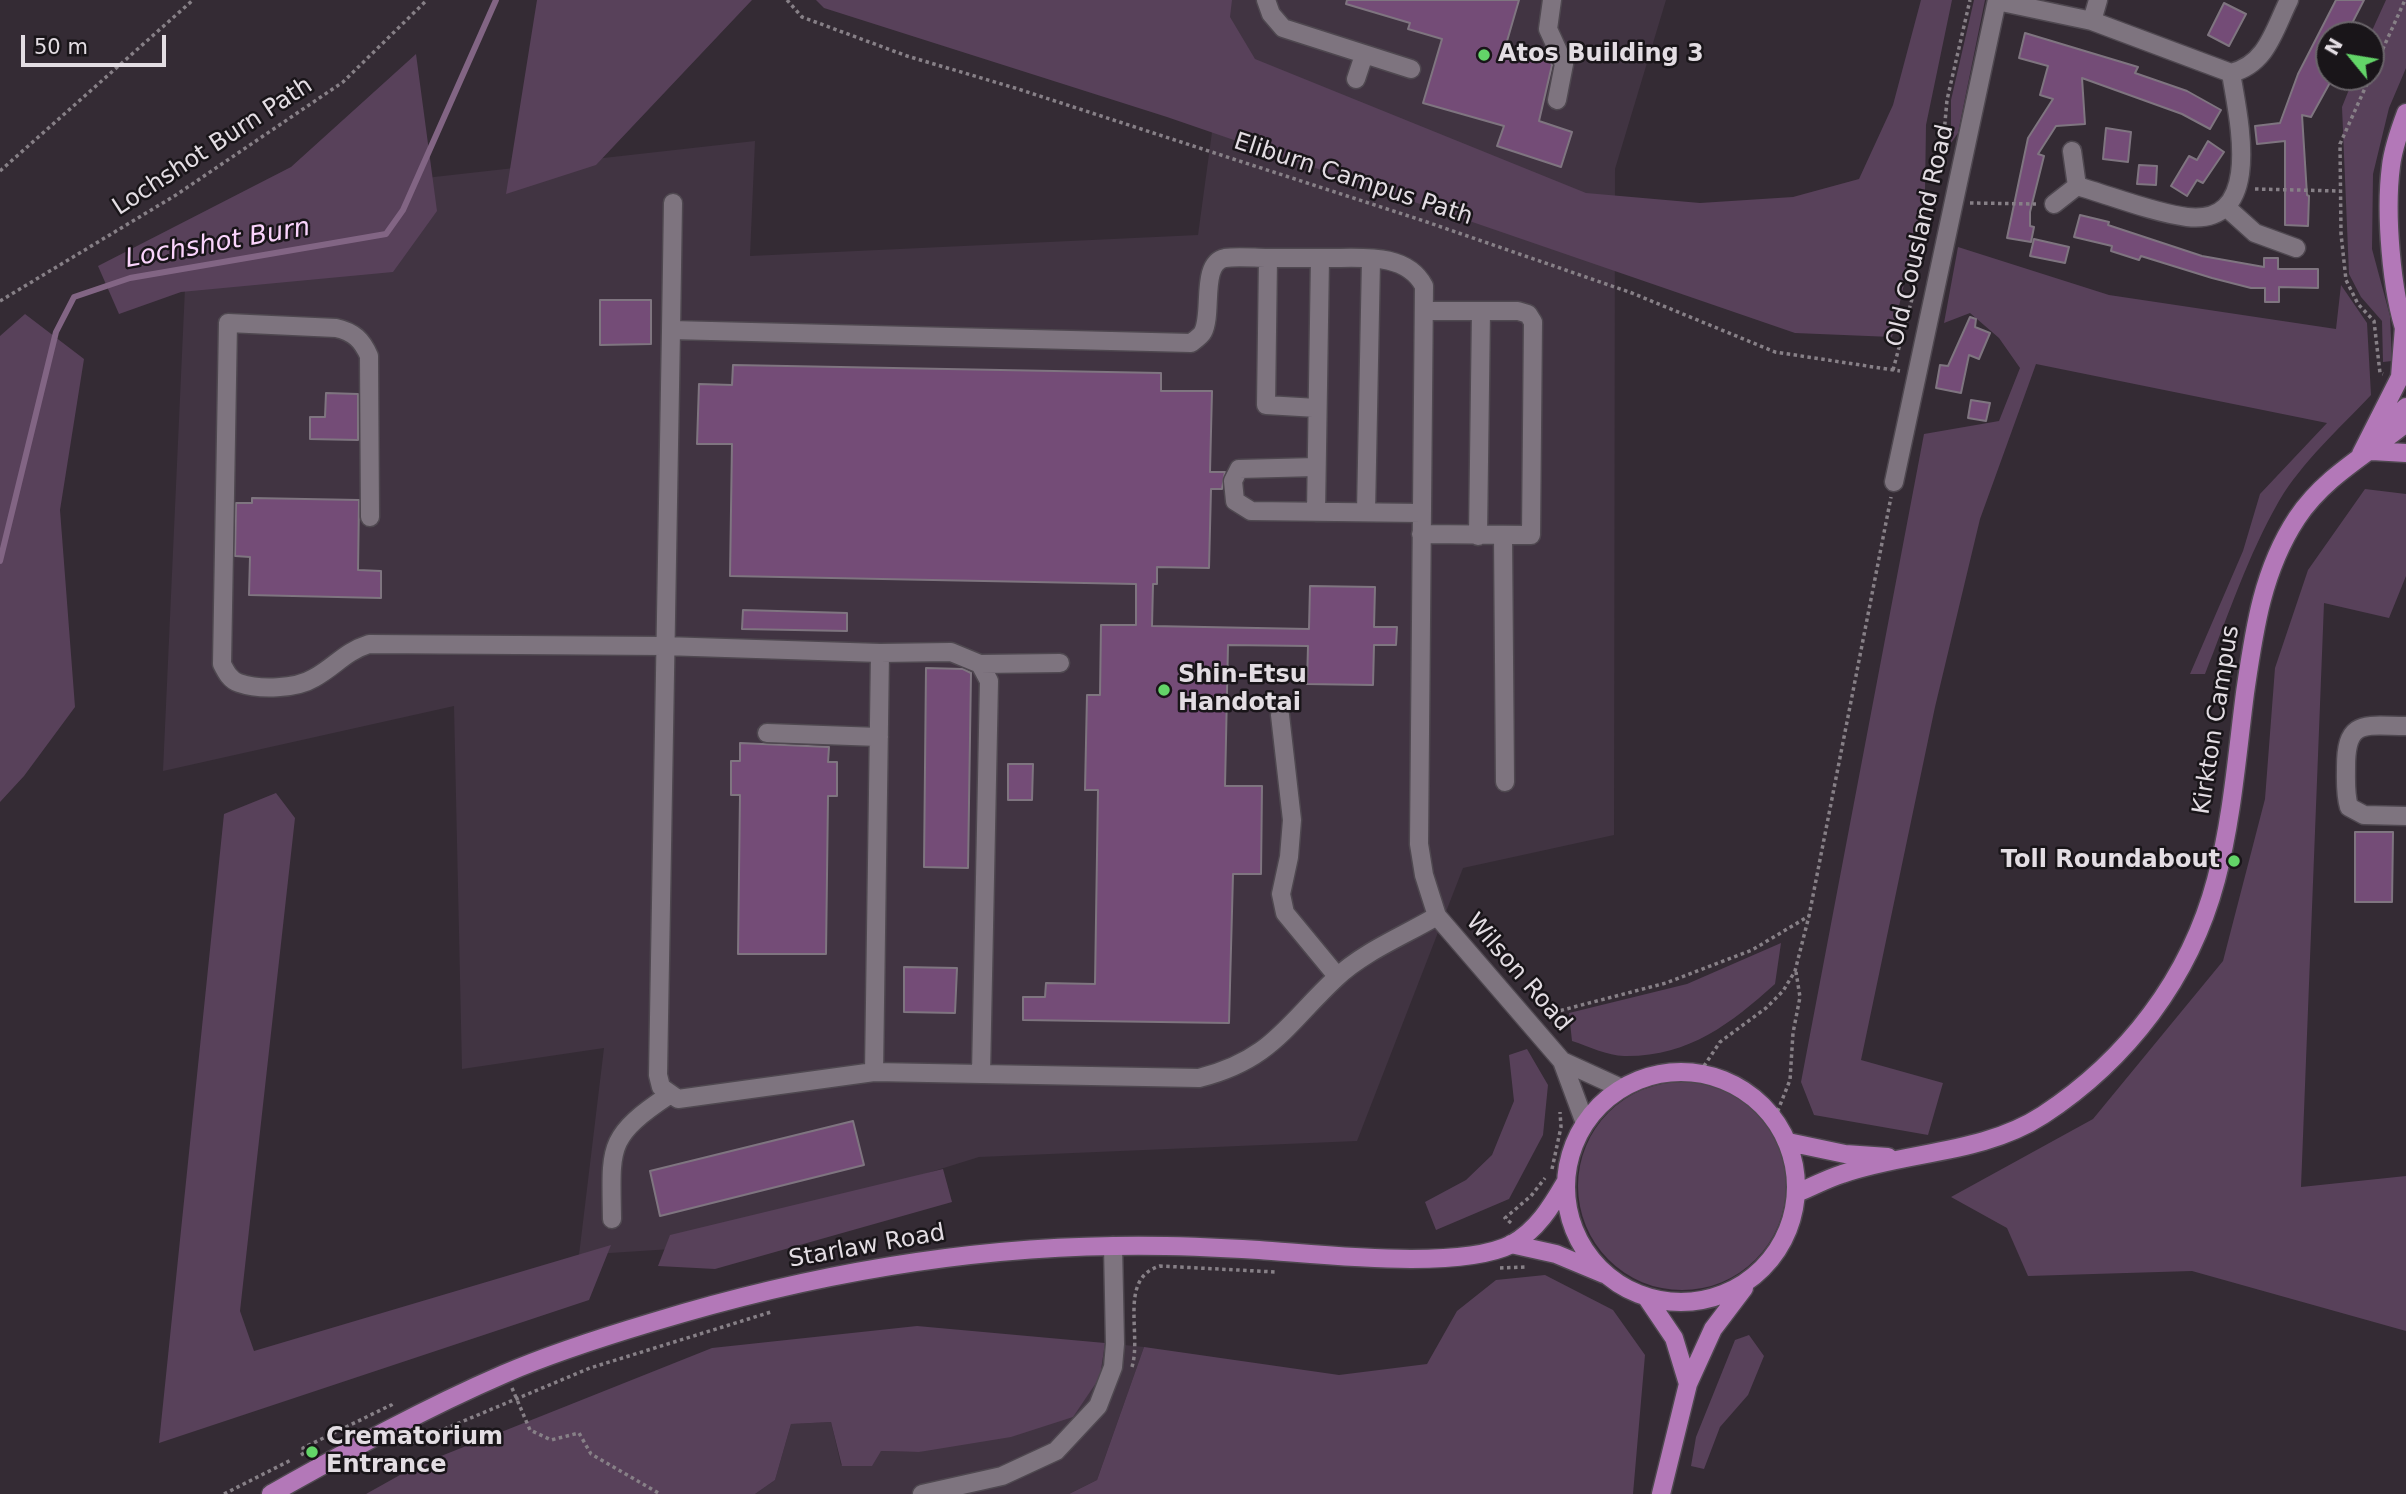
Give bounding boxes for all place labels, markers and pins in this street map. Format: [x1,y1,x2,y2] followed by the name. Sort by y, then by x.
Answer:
[1498,41,1704,69] place label: Atos Building 3
[1476,47,1492,63] marker: Atos Building 3
[1178,662,1307,718] place label: Shin-Etsu Handotai
[1156,682,1172,698] marker: Shin-Etsu Handotai
[2001,847,2220,875] place label: Toll Roundabout
[2226,853,2242,869] marker: Toll Roundabout
[326,1424,503,1480] place label: Crematorium Entrance
[304,1444,320,1460] marker: Crematorium Entrance

